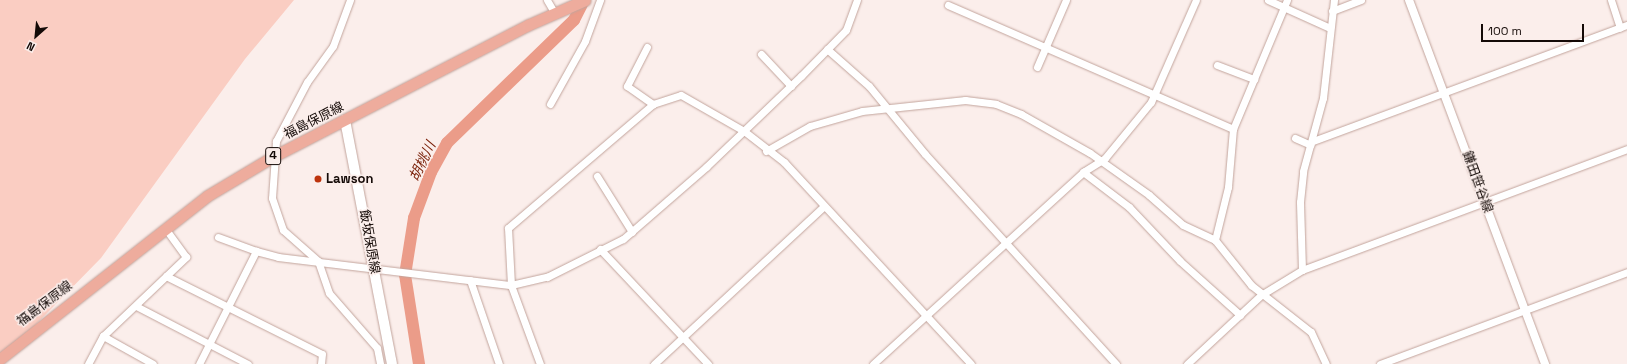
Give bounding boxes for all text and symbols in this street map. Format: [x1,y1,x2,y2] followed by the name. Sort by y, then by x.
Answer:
[16,16,56,56] north arrow
[1483,16,1586,42] scale bar
[1488,23,1522,39] text: 100 m
[24,39,37,55] text: N
[282,99,346,143] street label: 福島保原線
[405,138,439,184] water label: 胡桃川
[265,146,281,166] road number: 4
[1459,149,1495,215] street label: 鎌田笹谷線
[326,171,374,187] place label: Lawson
[313,174,323,184] marker: Lawson
[356,209,382,275] street label: 飯坂保原線
[14,278,76,330] street label: 福島保原線

